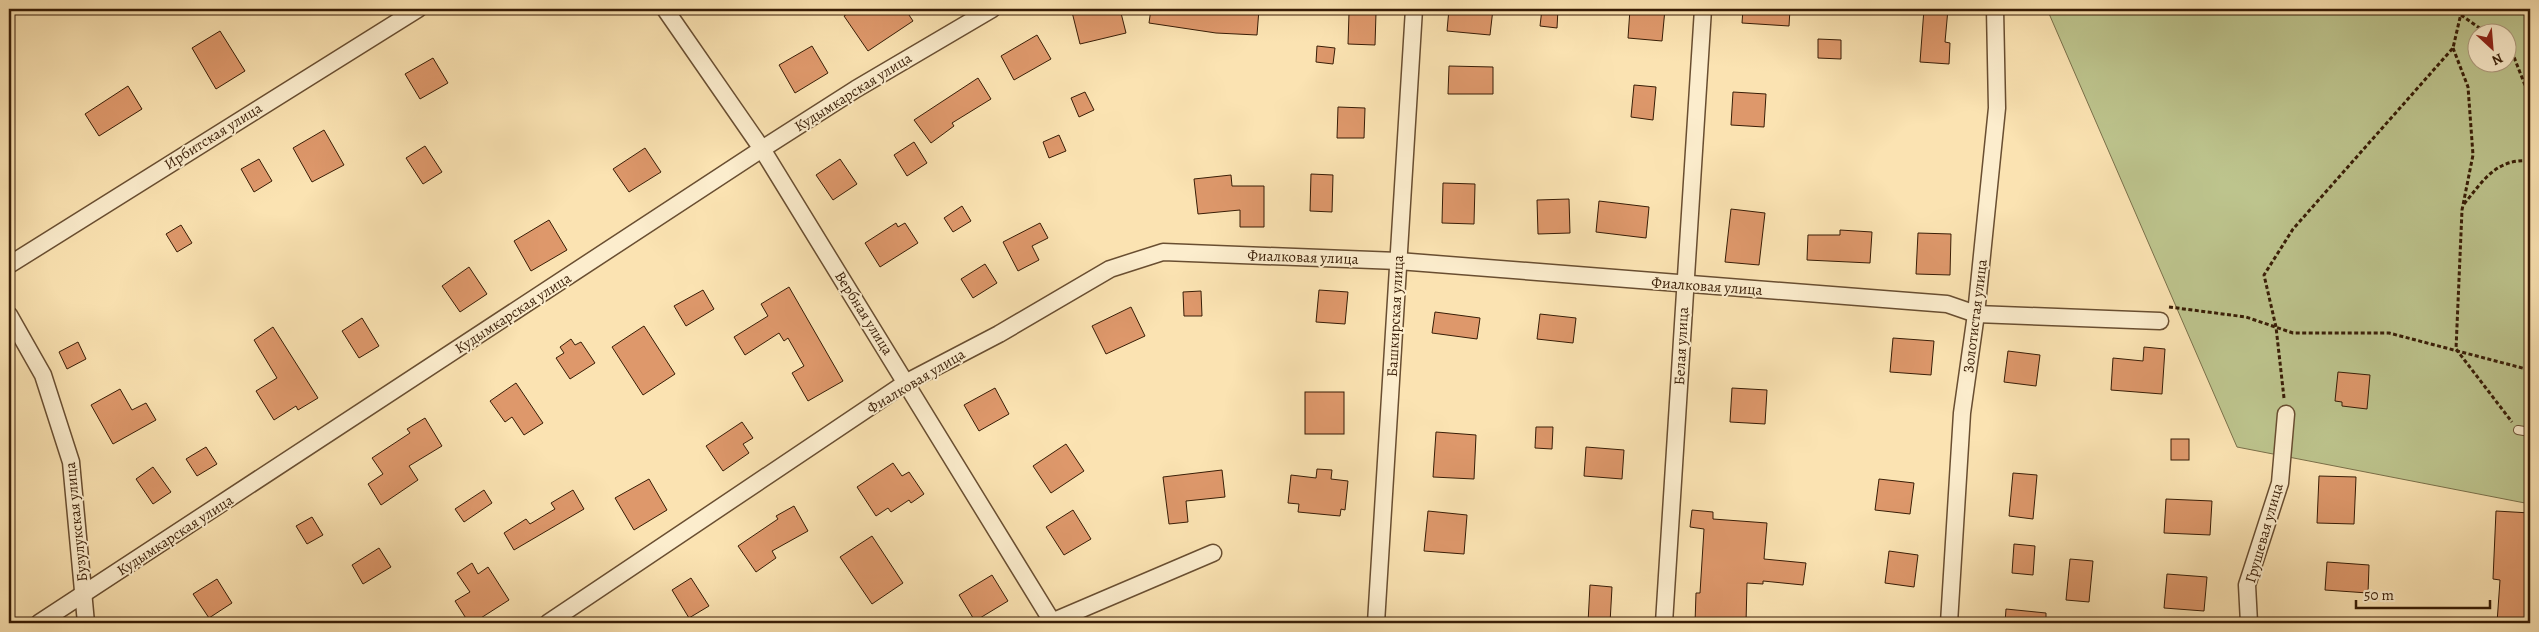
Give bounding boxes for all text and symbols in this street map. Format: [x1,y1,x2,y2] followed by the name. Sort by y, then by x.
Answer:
[2466,22,2516,72] north arrow
[790,48,916,136] street label: Кудымкарская улица
[2489,48,2506,70] text: N
[160,98,266,174] street label: Ирбитская улица
[1247,245,1359,269] street label: Фиалковая улица
[1382,254,1408,377] street label: Башкирская улица
[1958,258,1992,374] street label: Золотистая улица
[830,267,898,359] street label: Вербная улица
[451,268,575,358] street label: Кудымкарская улица
[1651,272,1763,300] street label: Фиалковая улица
[1669,306,1693,386] street label: Белая улица
[863,344,969,418] street label: Фиалковая улица
[60,461,92,583] street label: Бузулукская улица
[2240,481,2288,585] street label: Грушевая улица
[113,490,237,580] street label: Кудымкарская улица
[2356,577,2490,609] scale bar
[2364,585,2394,605] text: 50 m

